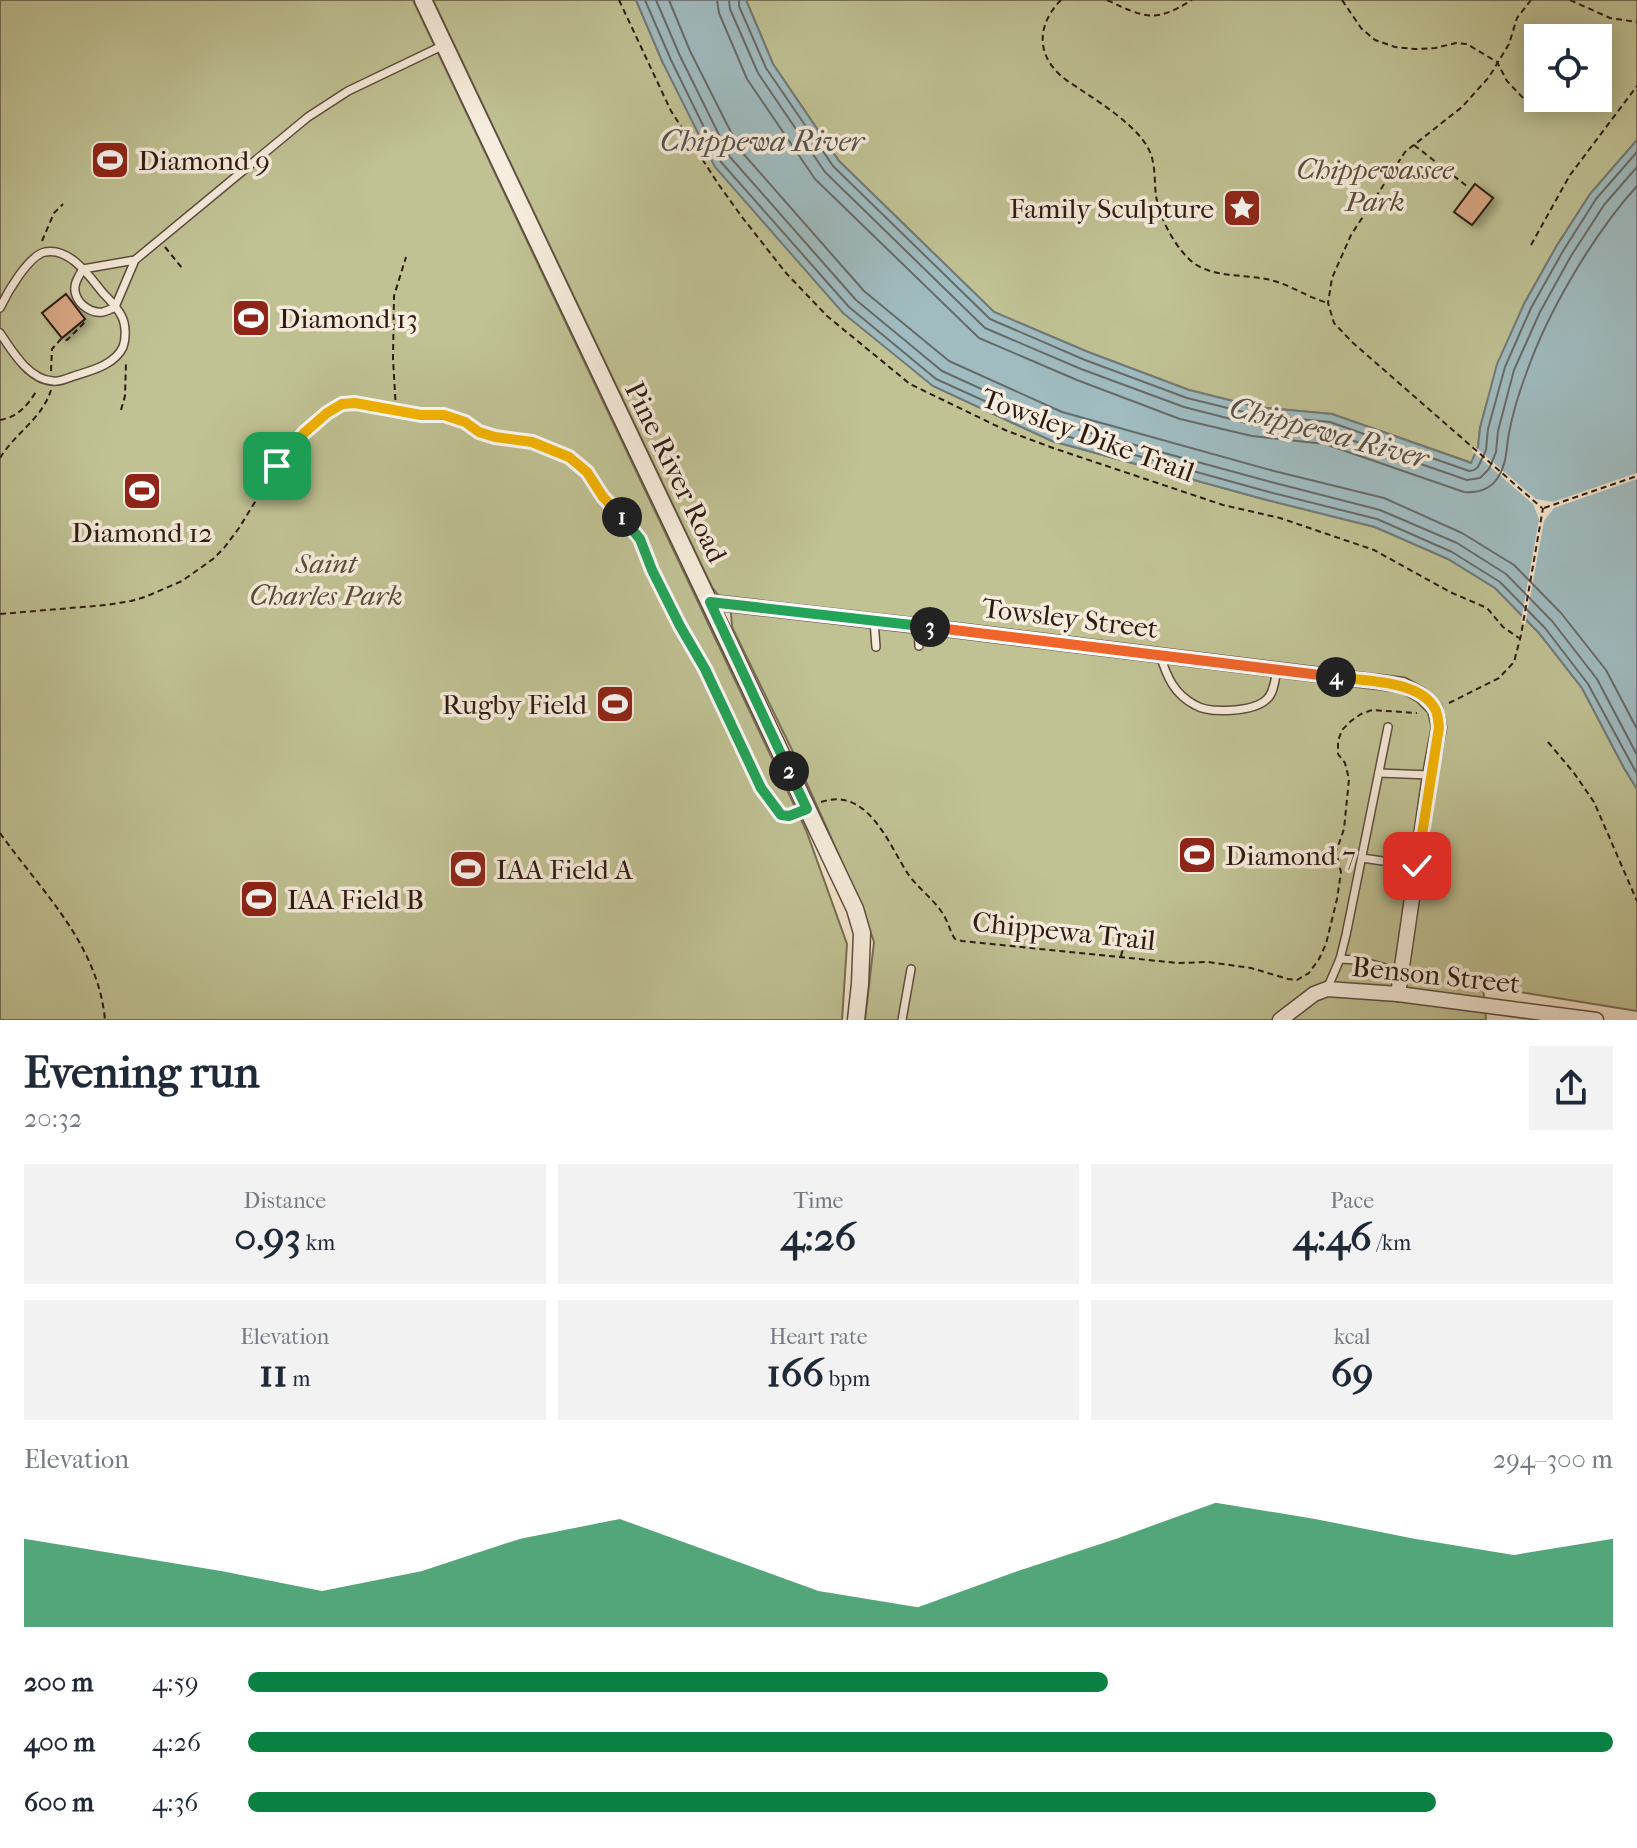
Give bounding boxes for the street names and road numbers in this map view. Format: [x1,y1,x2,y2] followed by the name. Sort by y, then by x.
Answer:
[618,376,734,568] street label: Pine River Road
[977,381,1199,489] street label: Towsley Dike Trail
[980,591,1160,645] street label: Towsley Street
[971,905,1158,957] street label: Chippewa Trail
[1350,950,1522,1000] street label: Benson Street

